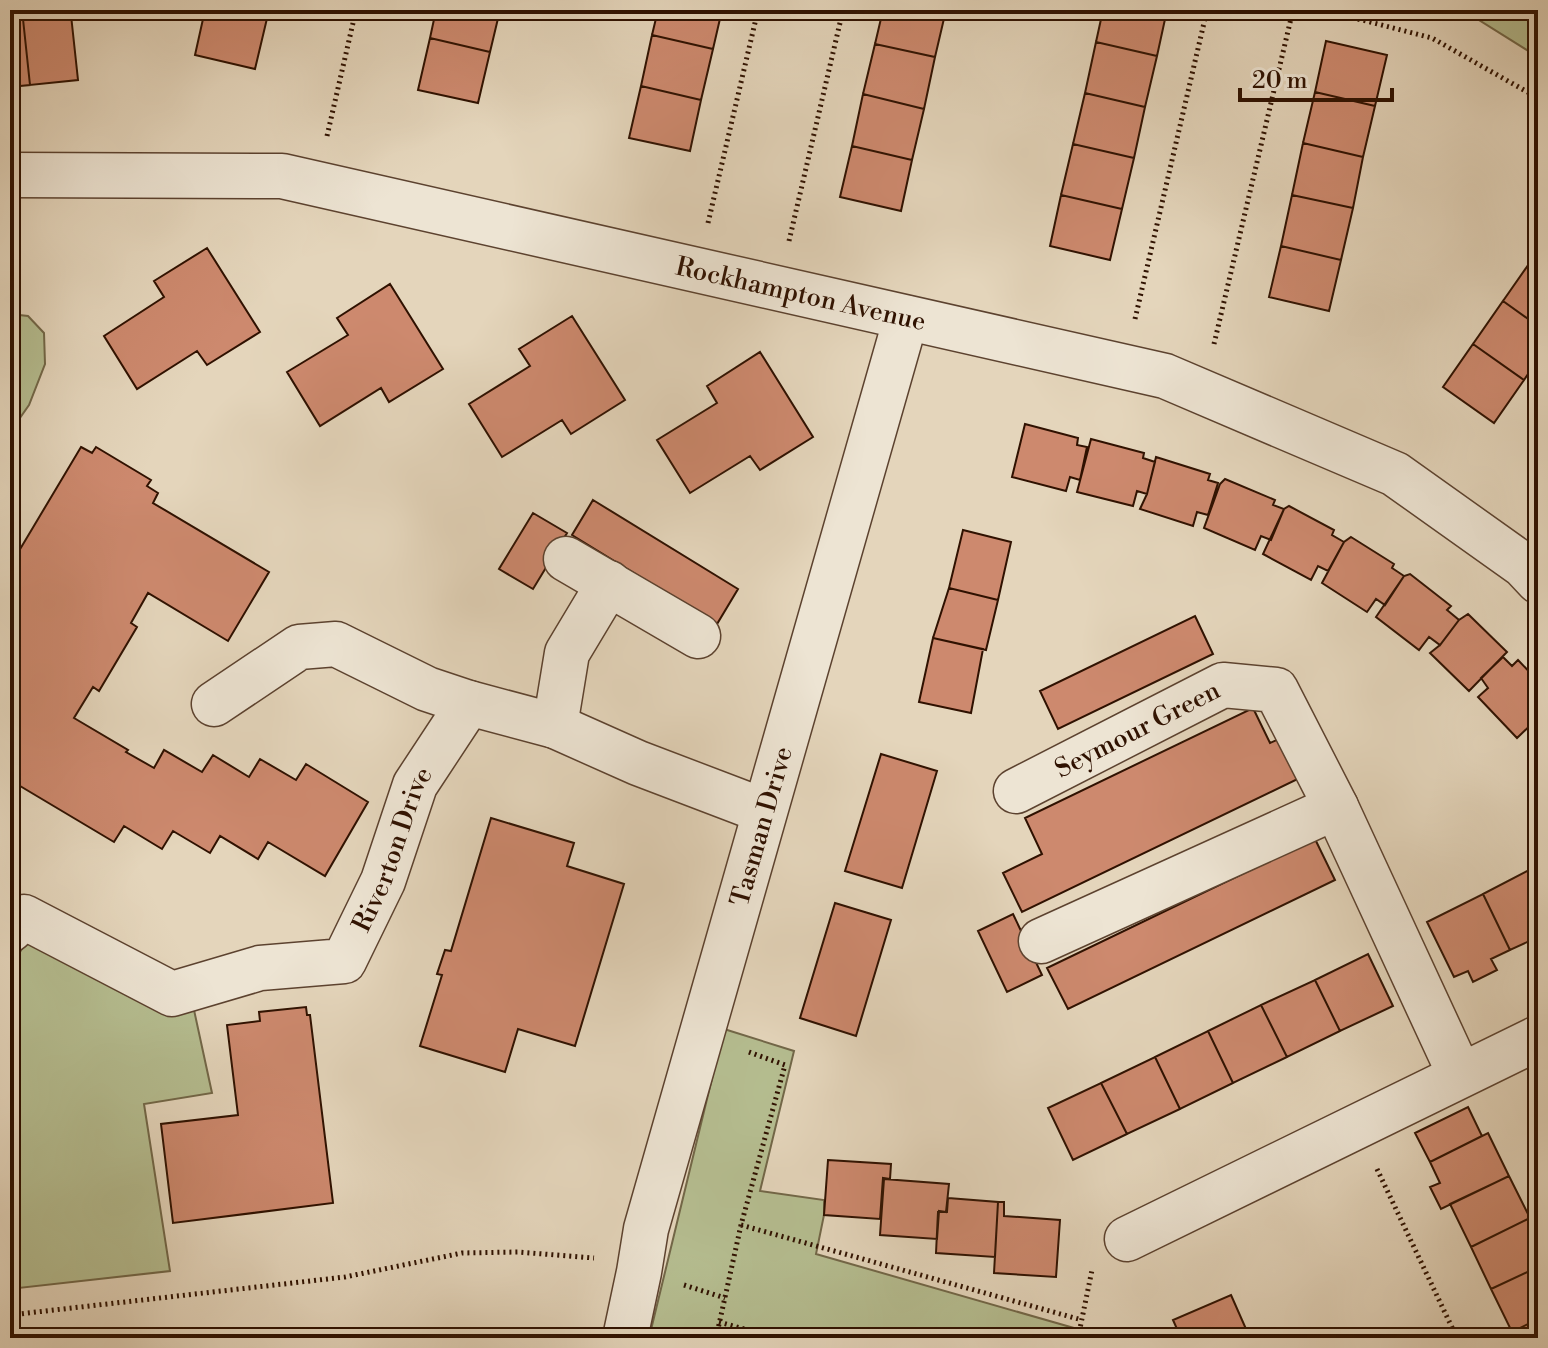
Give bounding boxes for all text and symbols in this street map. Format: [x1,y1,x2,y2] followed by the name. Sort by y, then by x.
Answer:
[1240,52,1392,102] scale bar
[1252,66,1308,96] text: 20 m
[672,251,929,338] street label: Rockhampton Avenue
[1049,674,1226,785] street label: Seymour Green
[724,743,800,910] street label: Tasman Drive
[346,761,440,937] street label: Riverton Drive

